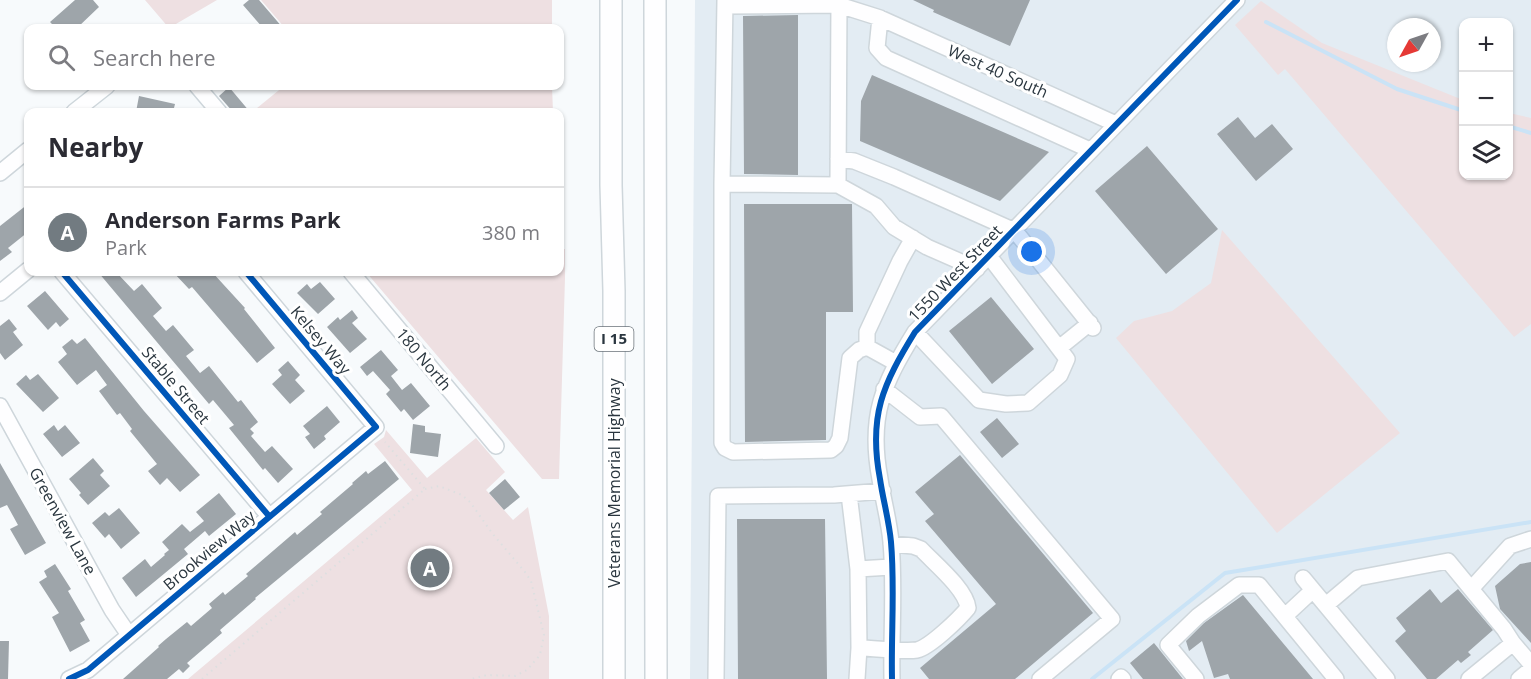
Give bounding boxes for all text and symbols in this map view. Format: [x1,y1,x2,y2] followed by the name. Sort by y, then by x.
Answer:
[1387,18,1441,72] north arrow
[1459,18,1513,180] map controls
[1459,18,1513,72] button: +
[24,24,564,90] search box
[944,39,1052,103] street label: West 40 South
[45,41,78,74] icon: search
[93,42,216,72] text: Search here
[1459,72,1513,126] button: −
[1459,126,1513,180] button: layers
[48,129,143,165] text: Nearby
[105,204,341,234] text: Anderson Farms Park
[61,219,74,246] text: A
[482,219,540,246] text: 380 m
[903,220,1007,326] street label: 1550 West Street
[105,234,147,261] text: Park
[1017,237,1046,266] your location
[286,301,357,380] street label: Kelsey Way
[391,323,457,395] street label: 180 North
[594,327,634,351] road number: I 15
[137,342,215,429] street label: Stable Street
[603,377,625,588] street label: Veterans Memorial Highway
[24,463,102,579] street label: Greenview Lane
[158,504,260,595] street label: Brookview Way
[410,546,450,590] pin: A

